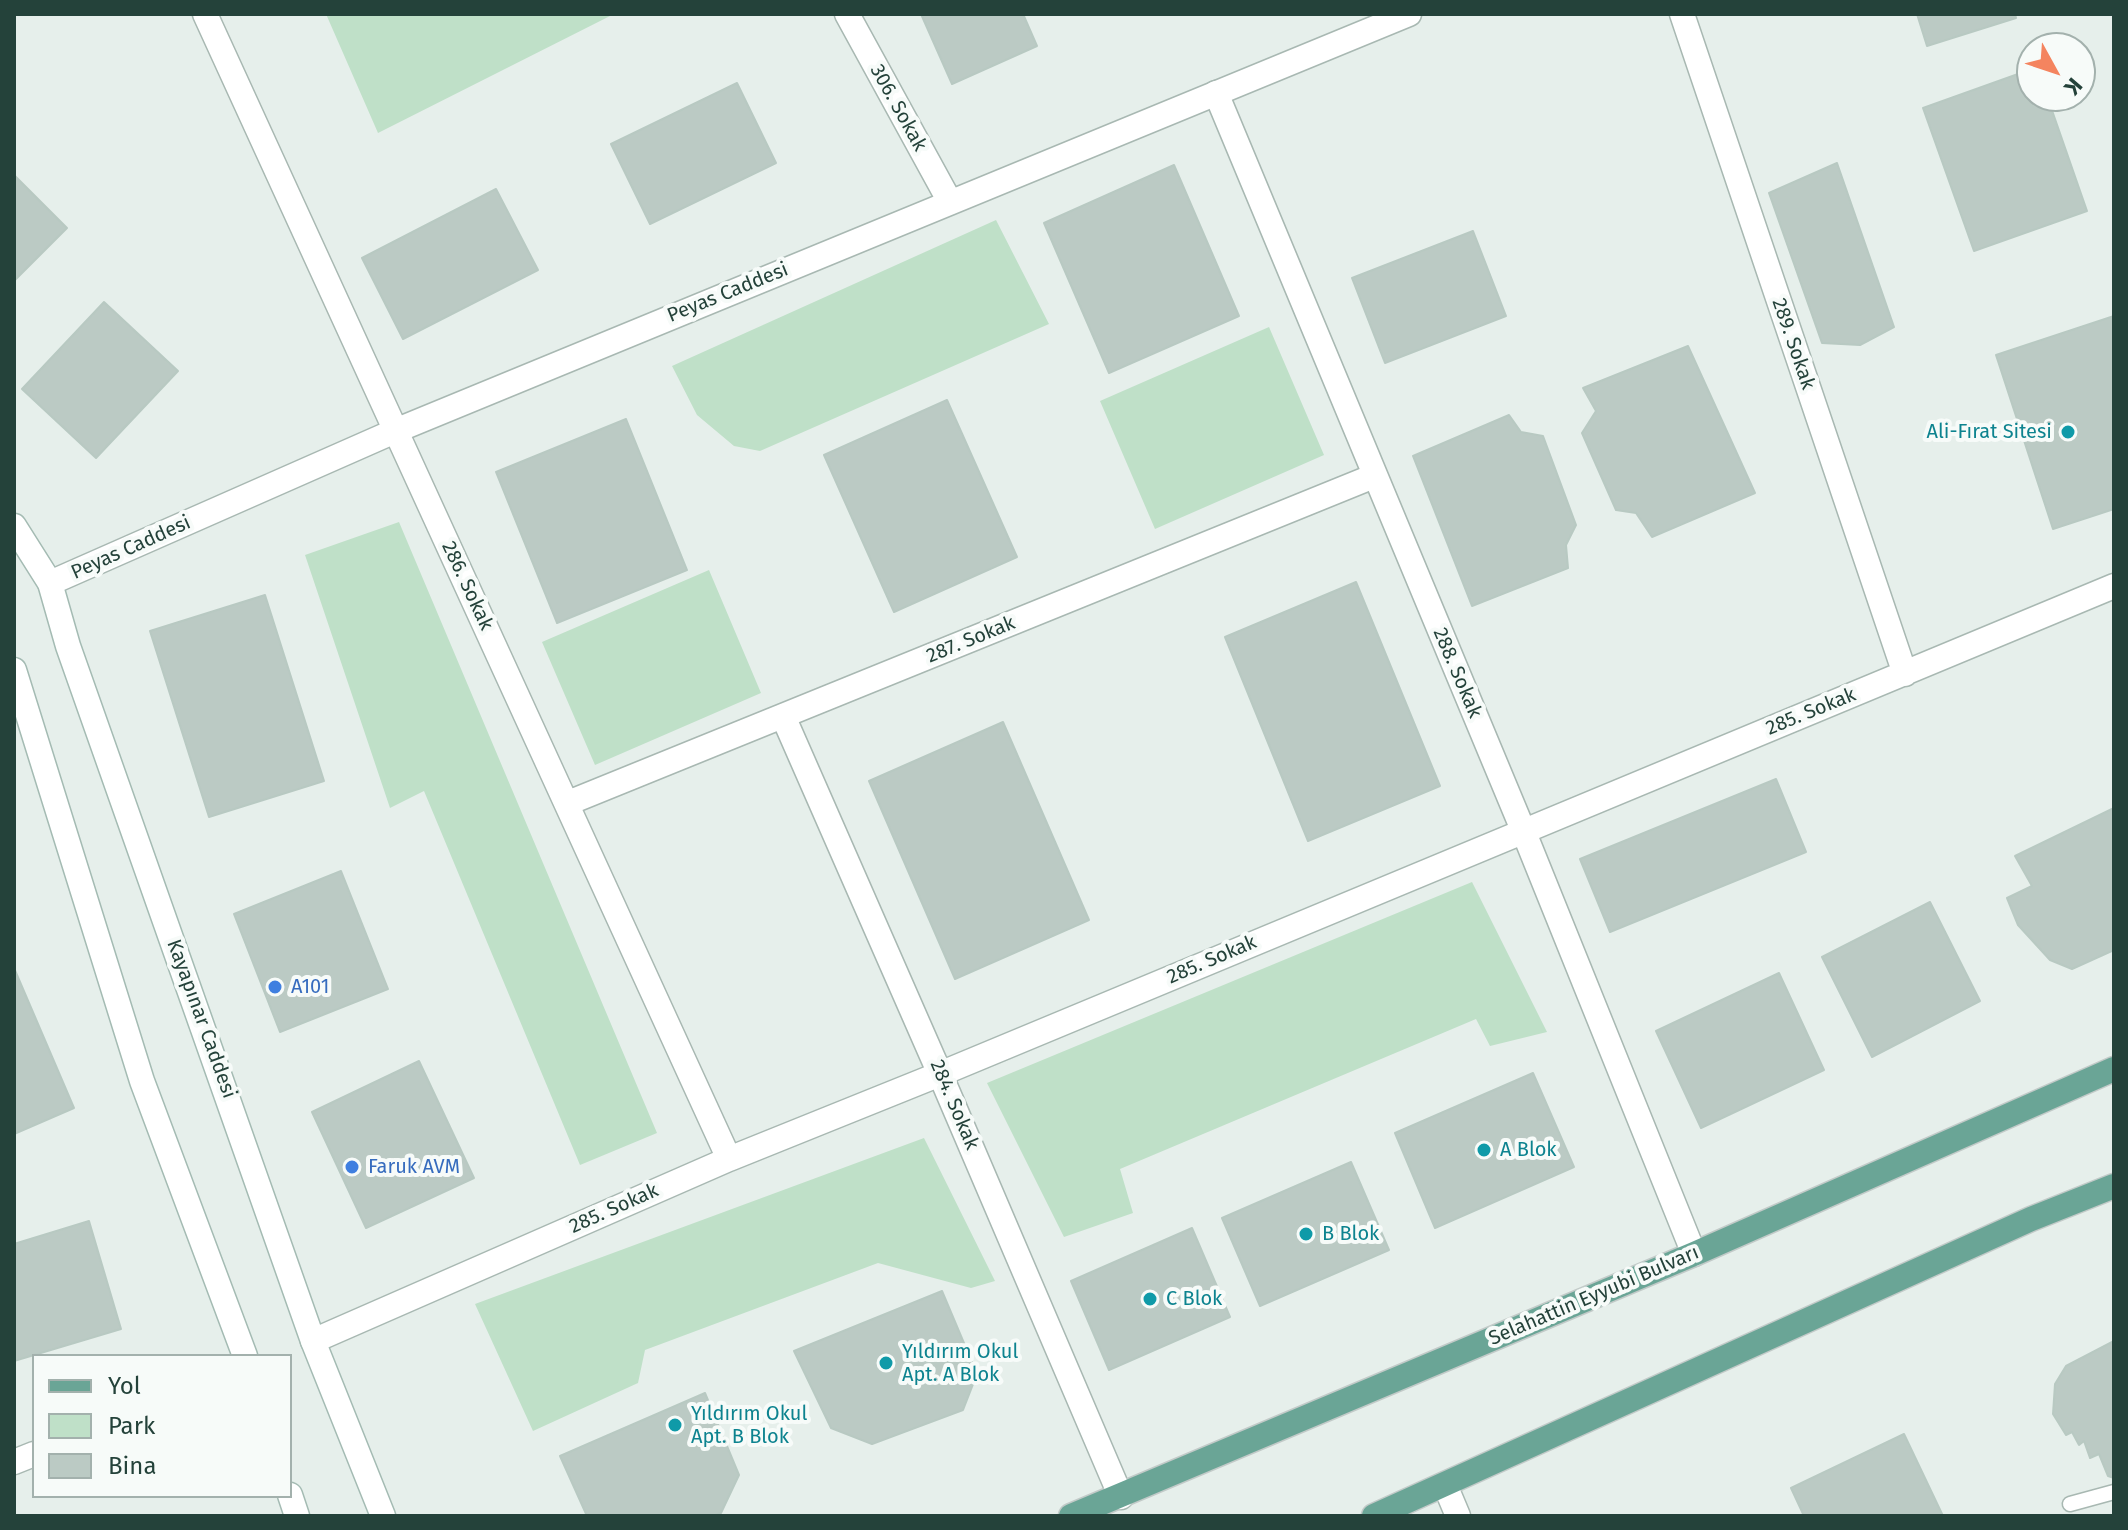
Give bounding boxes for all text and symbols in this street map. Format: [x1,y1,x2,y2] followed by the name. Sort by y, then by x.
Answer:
[2016,32,2096,112] north arrow
[864,60,932,156] street label: 306. Sokak
[2058,72,2088,100] text: K
[664,258,792,328] street label: Peyas Caddesi
[1766,295,1820,393] street label: 289. Sokak
[1926,420,2052,444] place label: Ali-Fırat Sitesi
[2059,423,2077,441] marker: Ali-Fırat Sitesi
[67,511,195,585] street label: Peyas Caddesi
[436,538,498,634] street label: 286. Sokak
[923,611,1019,669] street label: 287. Sokak
[1427,624,1487,722] street label: 288. Sokak
[1763,683,1859,741] street label: 285. Sokak
[1164,930,1260,990] street label: 285. Sokak
[161,936,241,1102] street label: Kayapınar Caddesi
[291,975,329,999] place label: A101
[266,978,284,996] marker: A101
[924,1056,984,1154] street label: 284. Sokak
[1500,1138,1557,1162] place label: A Blok
[1475,1141,1493,1159] marker: A Blok
[368,1155,460,1179] place label: Faruk AVM
[343,1158,361,1176] marker: Faruk AVM
[566,1179,662,1239] street label: 285. Sokak
[1322,1222,1379,1246] place label: B Blok
[1297,1225,1315,1243] marker: B Blok
[1485,1241,1703,1351] street label: Selahattin Eyyubi Bulvarı
[1166,1287,1222,1311] place label: C Blok
[1141,1290,1159,1308] marker: C Blok
[902,1340,1018,1387] place label: Yıldırım Okul Apt. A Blok
[32,1354,292,1498] legend
[877,1354,895,1372] marker: Yıldırım Okul Apt. A Blok
[108,1372,141,1400] text: Yol
[691,1402,807,1449] place label: Yıldırım Okul Apt. B Blok
[108,1412,155,1440] text: Park
[666,1416,684,1434] marker: Yıldırım Okul Apt. B Blok
[108,1452,156,1480] text: Bina

